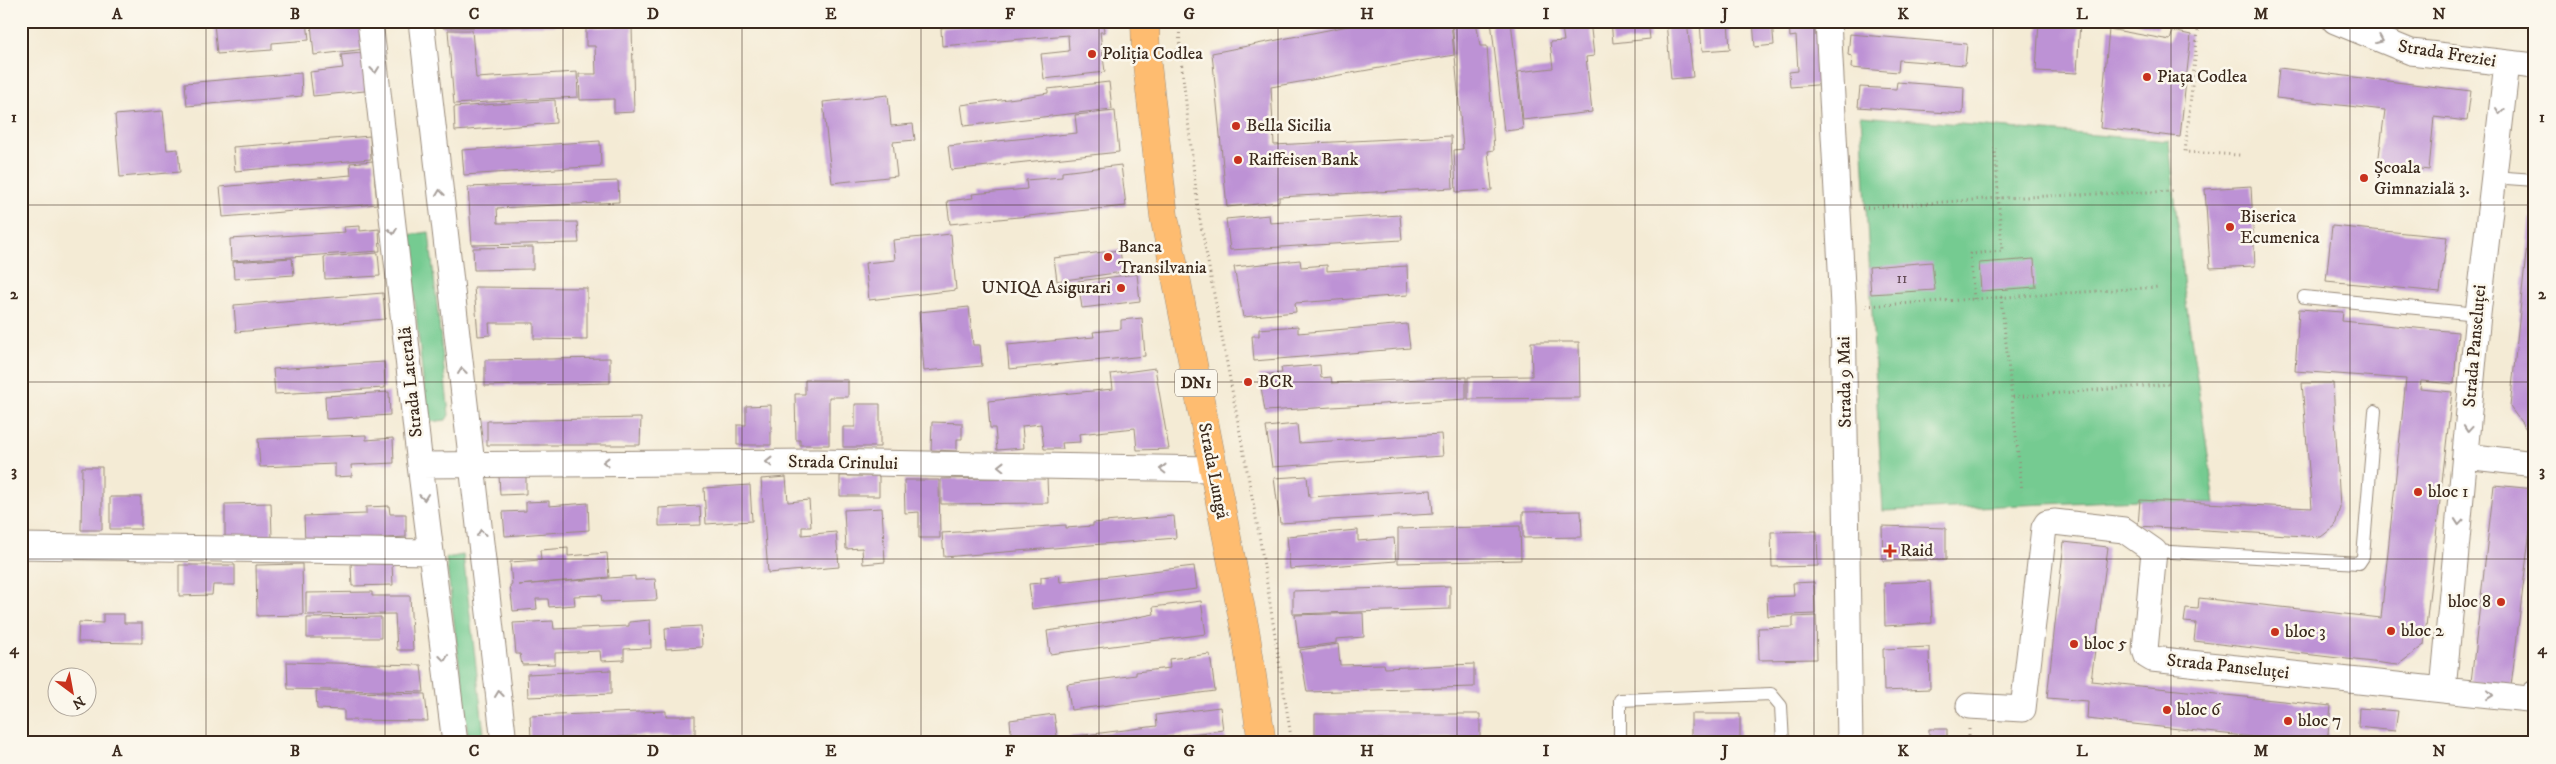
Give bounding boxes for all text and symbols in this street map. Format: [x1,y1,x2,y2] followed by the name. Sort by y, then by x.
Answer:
[111,4,123,24] text: A
[290,4,300,24] text: B
[469,4,479,24] text: C
[647,4,659,24] text: D
[825,4,837,24] text: E
[1005,4,1015,24] text: F
[1183,4,1195,24] text: G
[1360,4,1374,24] text: H
[1543,4,1550,24] text: I
[1720,4,1729,24] text: J
[1897,4,1909,24] text: K
[2076,4,2088,24] text: L
[2254,4,2269,24] text: M
[2432,4,2446,24] text: N
[2375,34,2384,45] one-way arrow
[2396,35,2498,73] street label: Strada Freziei
[1102,43,1203,65] place label: Poliția Codlea
[1086,48,1098,60] marker: Poliția Codlea
[369,66,380,74] one-way arrow
[2157,66,2248,88] place label: Piața Codlea
[2141,71,2153,83] marker: Piața Codlea
[11,107,17,127] text: 1
[2495,107,2506,115] one-way arrow
[2539,107,2545,127] text: 1
[1246,115,1332,137] place label: Bella Sicilia
[1230,120,1242,132] marker: Bella Sicilia
[1248,149,1359,171] place label: Raiffeisen Bank
[1232,154,1244,166] marker: Raiffeisen Bank
[2374,157,2470,200] place label: Școala Gimnazială 3.
[2358,172,2370,184] marker: Școala Gimnazială 3.
[435,188,446,196] one-way arrow
[2240,206,2320,249] place label: Biserica Ecumenica
[2224,221,2236,233] marker: Biserica Ecumenica
[388,227,399,235] one-way arrow
[1118,236,1207,279] place label: Banca Transilvania
[1102,251,1114,263] marker: Banca Transilvania
[1896,269,1908,288] house number: 11
[981,277,1111,299] place label: UNIQA Asigurari
[1115,282,1127,294] marker: UNIQA Asigurari
[10,284,19,304] text: 2
[2459,284,2491,408] street label: Strada Panseluței
[2538,284,2547,304] text: 2
[394,325,428,438] street label: Strada Laterală
[1833,336,1857,428] street label: Strada 9 Mai
[457,367,468,375] one-way arrow
[1175,369,1217,396] road number: DN1
[1258,371,1293,393] place label: BCR
[1242,376,1254,388] marker: BCR
[1193,421,1233,521] street label: Strada Lungă
[2463,426,2474,434] one-way arrow
[788,451,898,475] street label: Strada Crinului
[602,457,610,467] one-way arrow
[764,457,772,467] one-way arrow
[997,460,1005,471] one-way arrow
[11,461,17,481] text: 3
[2539,461,2545,481] text: 3
[1159,464,1167,474] one-way arrow
[2428,481,2469,503] place label: bloc 1
[2412,486,2424,498] marker: bloc 1
[418,493,429,501] one-way arrow
[2454,518,2465,526] one-way arrow
[476,529,487,537] one-way arrow
[1900,540,1933,562] place label: Raid
[1884,545,1896,557] marker: Raid
[2448,591,2491,613] place label: bloc 8
[2495,596,2507,608] marker: bloc 8
[2401,620,2444,642] place label: bloc 2
[2285,621,2326,643] place label: bloc 3
[2385,625,2397,637] marker: bloc 2
[2269,626,2281,638] marker: bloc 3
[2084,633,2127,655] place label: bloc 5
[2068,638,2080,650] marker: bloc 5
[8,639,19,659] text: 4
[2536,639,2547,659] text: 4
[2166,650,2290,684] street label: Strada Panseluței
[438,654,449,662] one-way arrow
[48,666,98,716] north arrow
[2486,689,2494,700] one-way arrow
[494,690,505,698] one-way arrow
[68,691,88,713] text: N
[2177,699,2221,721] place label: bloc 6
[2161,704,2173,716] marker: bloc 6
[2298,710,2342,732] place label: bloc 7
[2282,715,2294,727] marker: bloc 7
[111,741,123,761] text: A
[290,741,300,761] text: B
[469,741,479,761] text: C
[647,741,659,761] text: D
[825,741,837,761] text: E
[1005,741,1015,761] text: F
[1183,741,1195,761] text: G
[1360,741,1374,761] text: H
[1543,741,1550,761] text: I
[1720,741,1729,761] text: J
[1897,741,1909,761] text: K
[2076,741,2088,761] text: L
[2254,741,2269,761] text: M
[2432,741,2446,761] text: N

